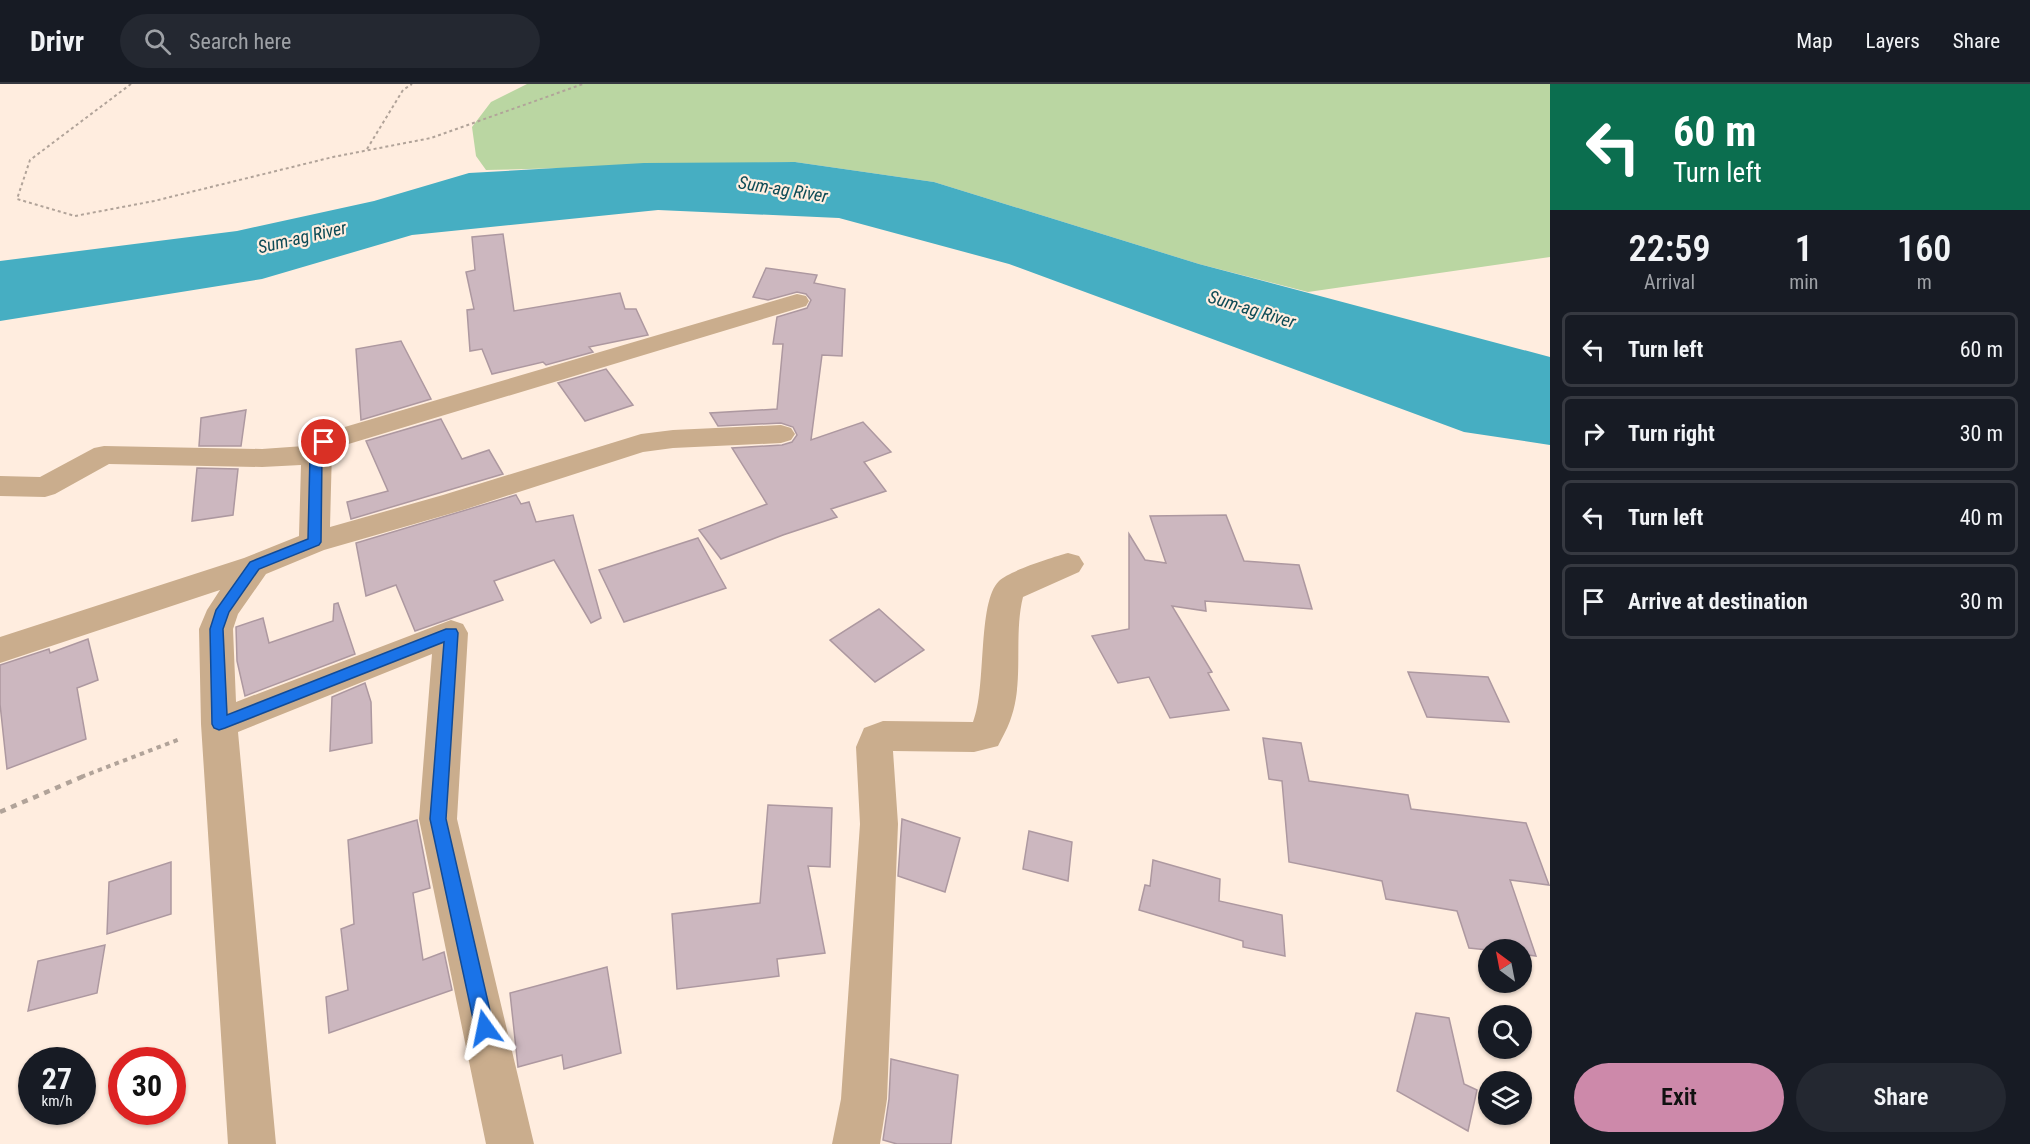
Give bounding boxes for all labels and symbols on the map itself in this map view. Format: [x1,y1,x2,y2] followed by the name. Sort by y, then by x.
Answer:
[737,172,830,207] water label: Sum-ag River
[256,216,349,257] water label: Sum-ag River
[1206,286,1299,332] water label: Sum-ag River
[298,416,349,467] pin
[1478,939,1532,993] north arrow
[453,996,517,1060] position arrow
[108,1047,186,1125] speed limit sign: 30

